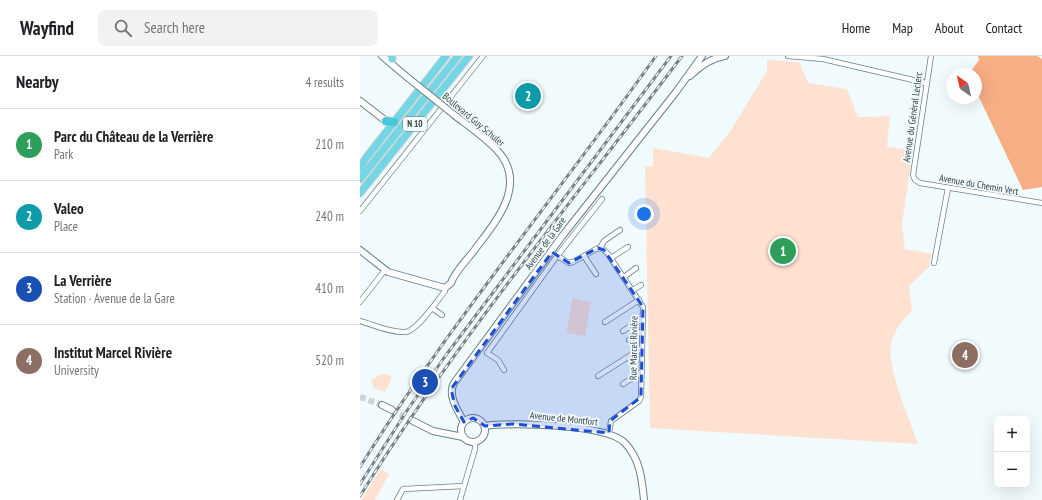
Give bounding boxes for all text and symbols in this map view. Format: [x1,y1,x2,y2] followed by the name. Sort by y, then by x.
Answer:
[98,10,378,46] search box
[20,16,74,40] text: Wayfind
[112,17,134,39] icon: search
[144,18,205,37] text: Search here
[842,19,870,37] text: Home
[892,19,913,37] text: Map
[935,19,964,37] text: About
[986,19,1022,37] text: Contact
[946,68,982,104] north arrow
[16,71,59,93] text: Nearby
[900,71,925,163] street label: Avenue du Général Leclerc
[305,74,344,91] text: 4 results
[515,81,541,111] pin: 2
[440,90,508,149] street label: Boulevard Guy Schuler
[403,117,427,131] road number: N 10
[54,127,213,146] text: Parc du Château de la Verrière
[26,136,32,153] text: 1
[315,136,344,153] text: 210 m
[54,146,73,163] text: Park
[938,171,1020,198] street label: Avenue du Chemin Vert
[54,199,84,218] text: Valeo
[634,204,654,224] your location
[26,208,32,225] text: 2
[315,208,344,225] text: 240 m
[522,214,569,272] street label: Avenue de la Gare
[54,218,78,235] text: Place
[770,236,796,266] pin: 1
[54,271,112,290] text: La Verrière
[26,280,32,297] text: 3
[315,280,344,297] text: 410 m
[54,290,175,307] text: Station · Avenue de la Gare
[626,316,641,380] street label: Rue Marcel Rivière
[952,340,978,370] pin: 4
[54,343,172,362] text: Institut Marcel Rivière
[26,352,32,369] text: 4
[315,352,344,369] text: 520 m
[54,362,99,379] text: University
[412,367,438,397] pin: 3
[529,408,599,429] street label: Avenue de Montfort
[994,416,1030,488] map controls
[994,416,1030,452] button: +
[994,452,1030,488] button: −

